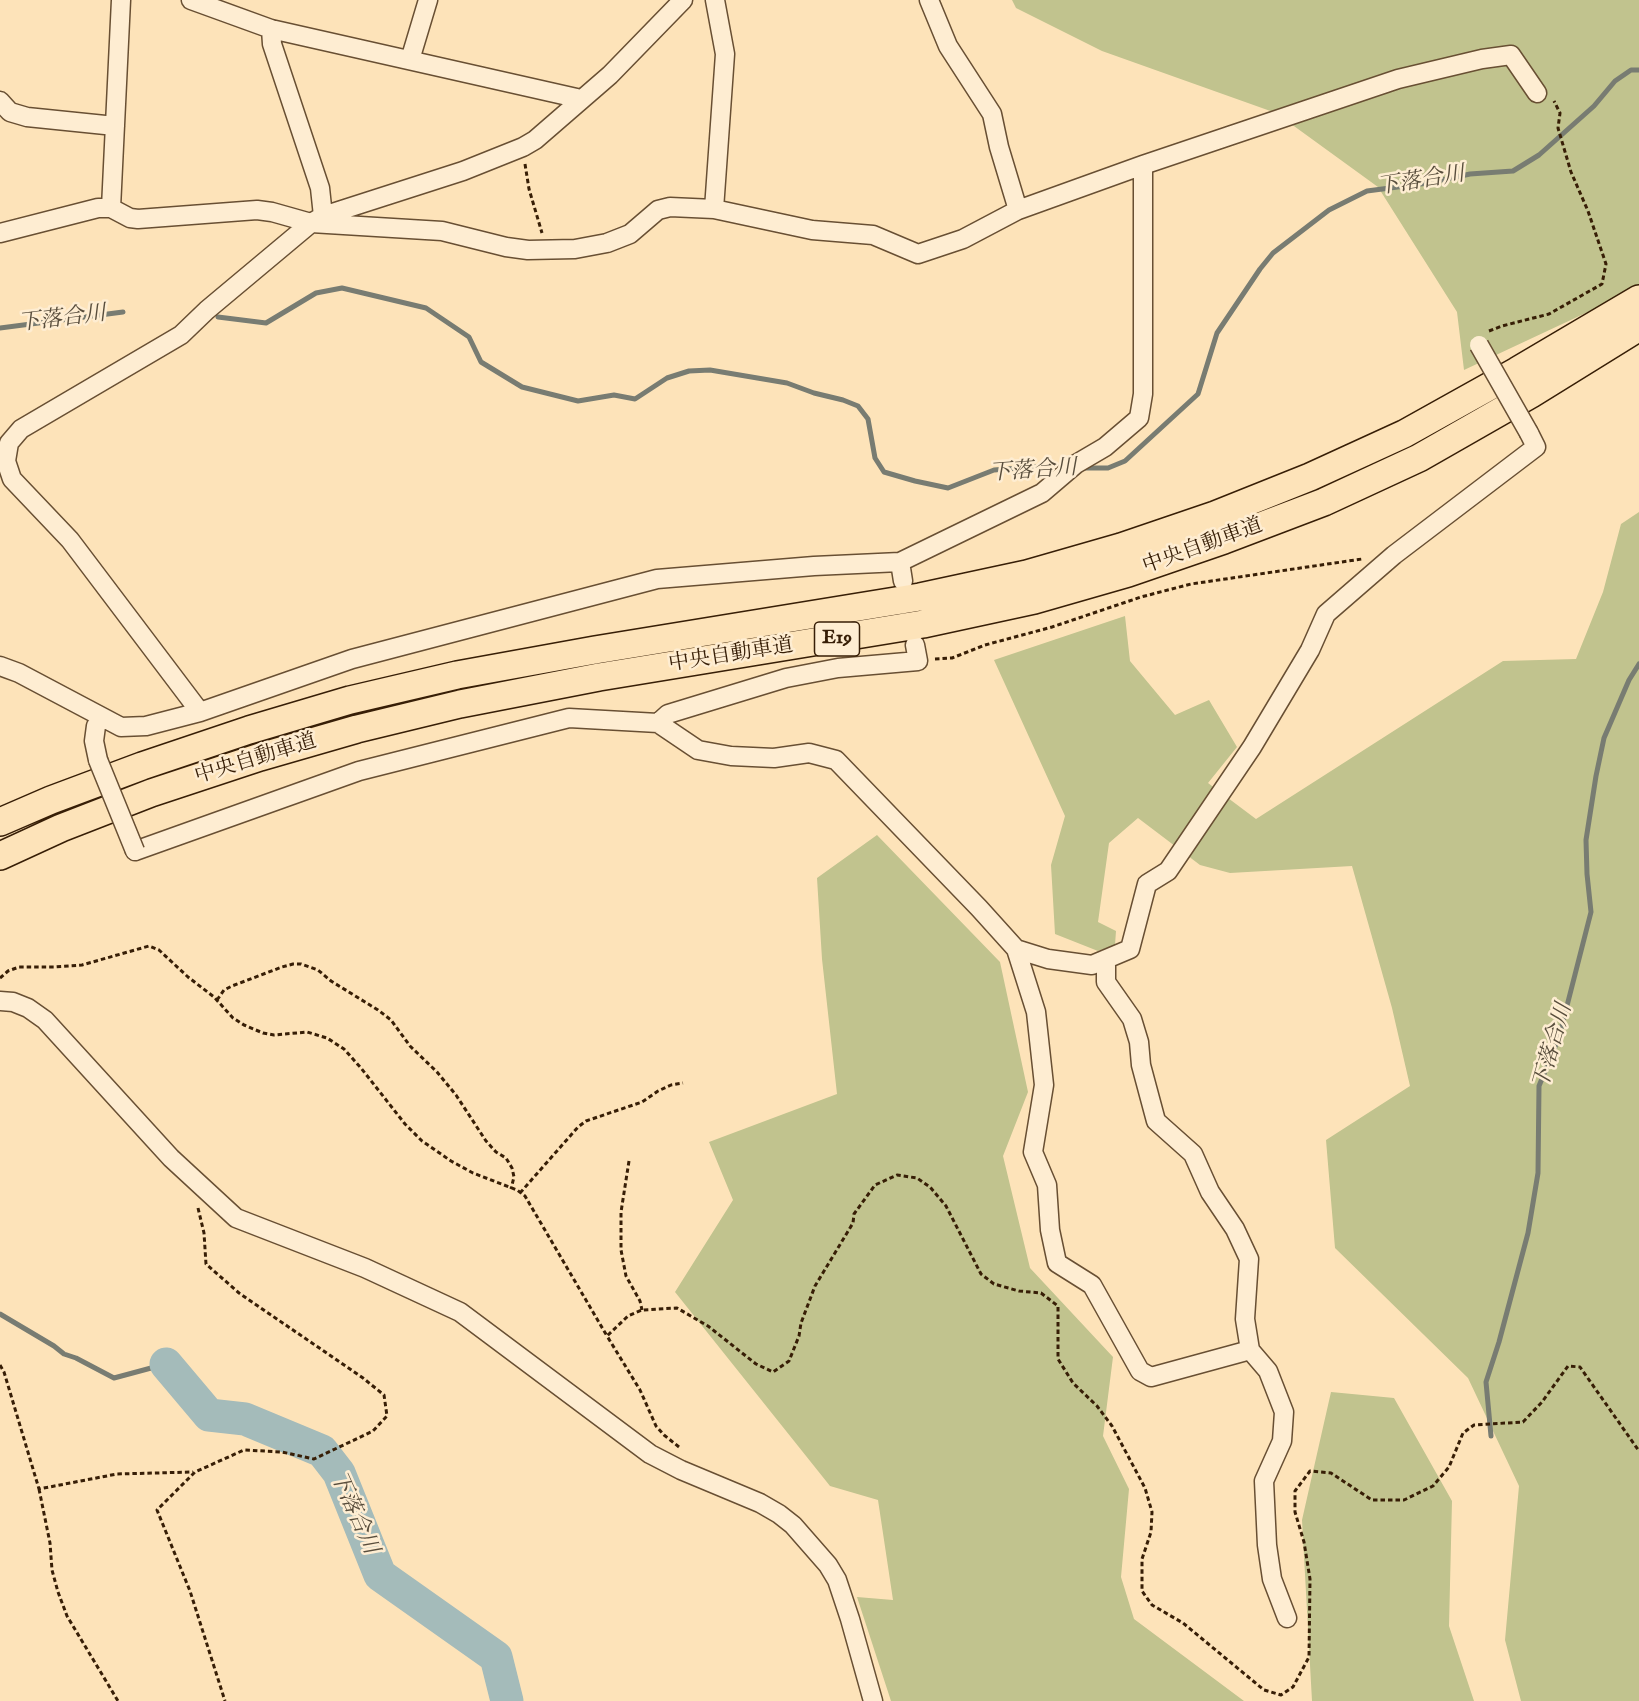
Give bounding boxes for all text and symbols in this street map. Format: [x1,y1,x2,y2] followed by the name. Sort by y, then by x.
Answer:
[1375,162,1467,202] water label: 下落合川
[17,302,107,338] water label: 下落合川
[988,456,1078,488] water label: 下落合川
[1139,514,1267,580] street label: 中央自動車道
[814,622,860,656] road number: E19
[667,634,795,678] street label: 中央自動車道
[192,730,320,790] street label: 中央自動車道
[1529,1001,1579,1093] water label: 下落合川
[323,1467,383,1559] water label: 下落合川

